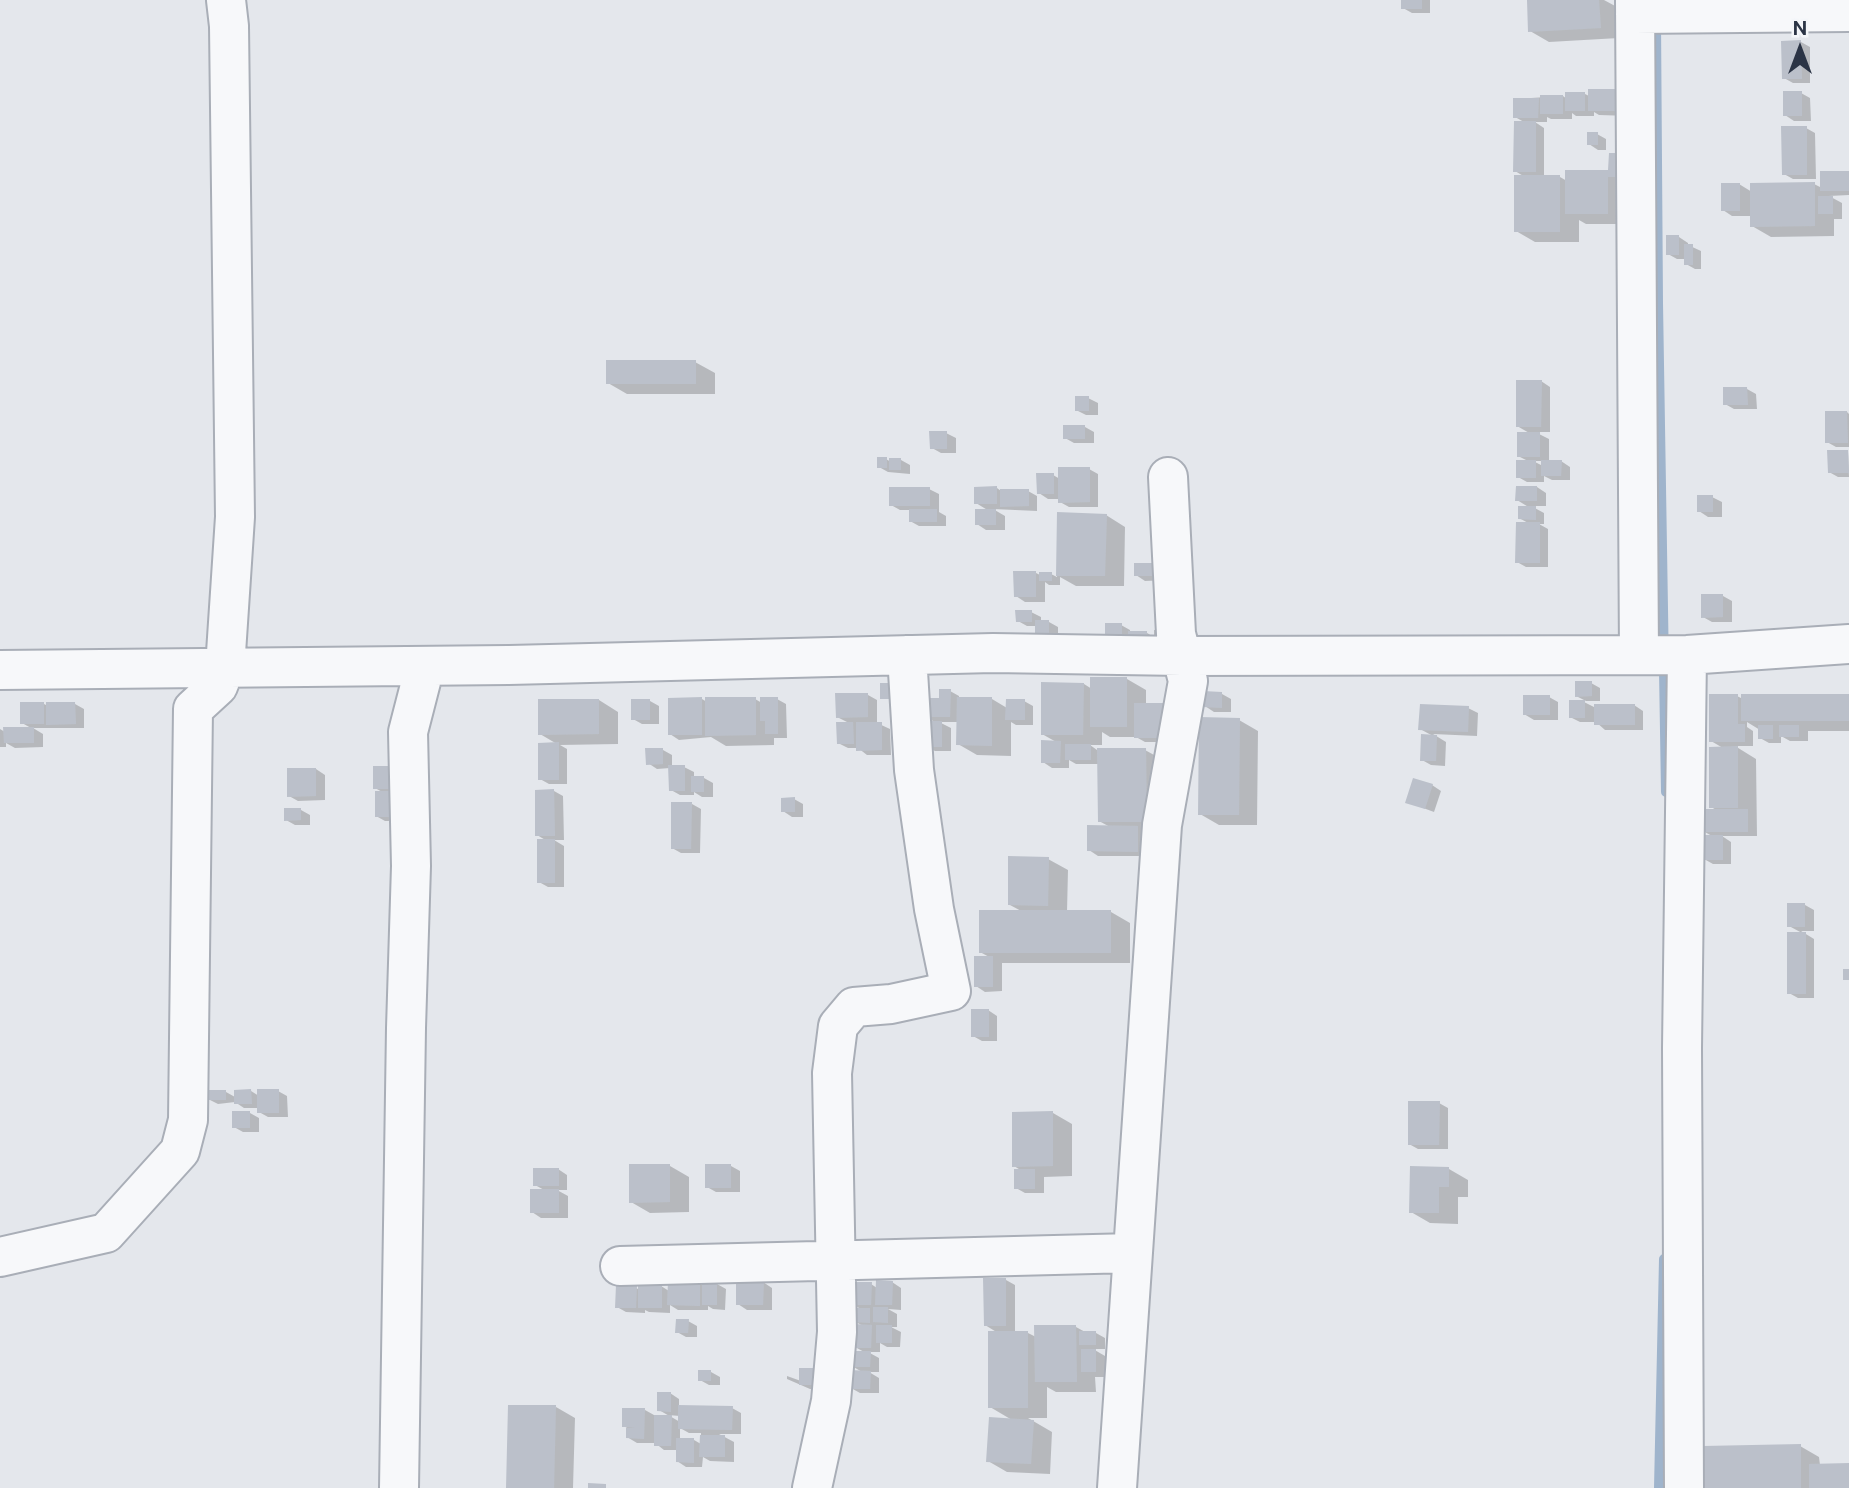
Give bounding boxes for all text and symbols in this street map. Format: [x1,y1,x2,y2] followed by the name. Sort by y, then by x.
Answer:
[1765,14,1835,84] north arrow
[1793,17,1807,39] text: N

